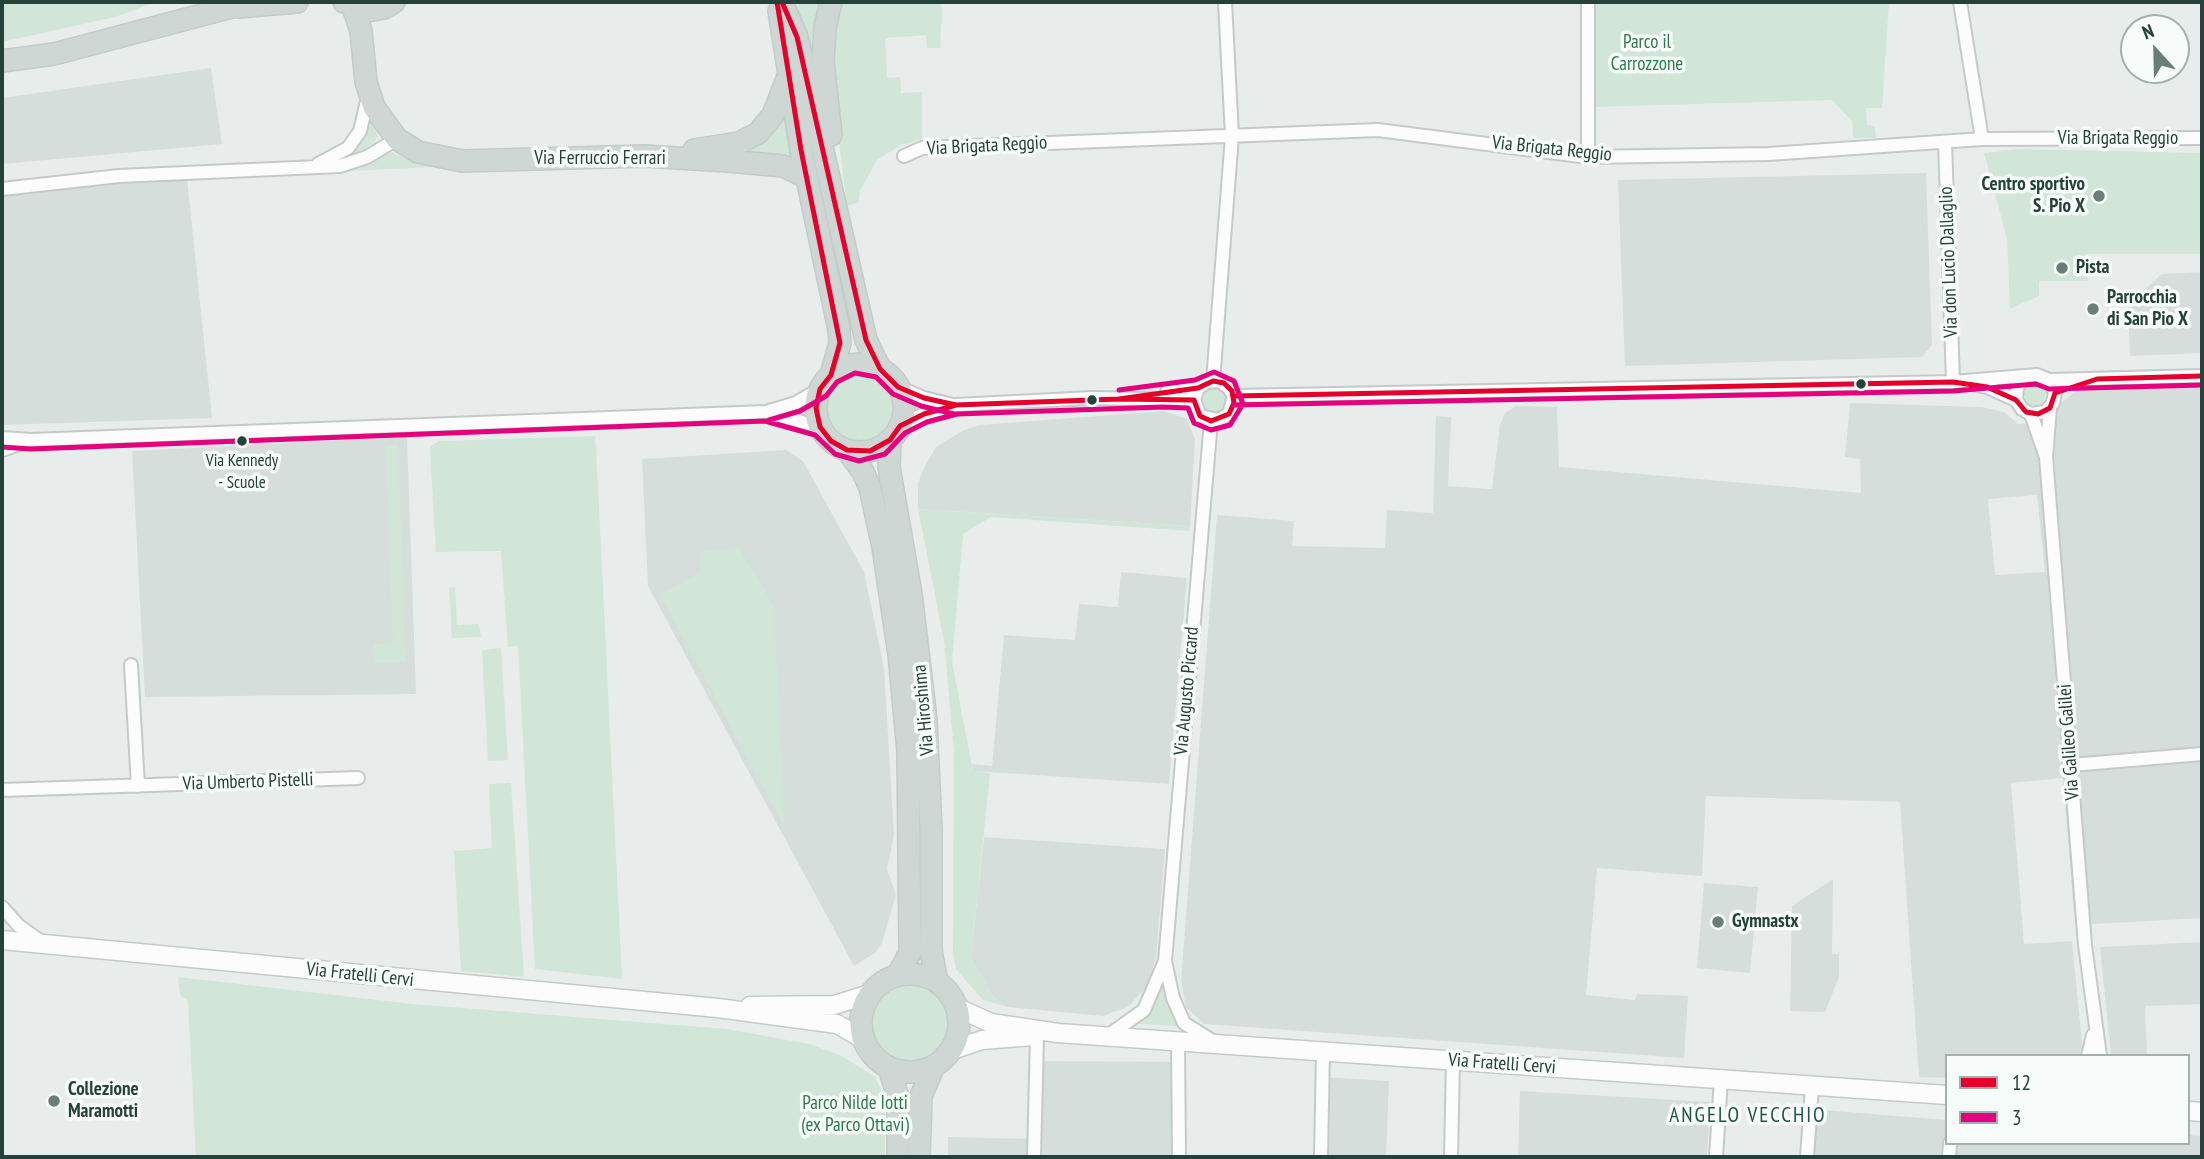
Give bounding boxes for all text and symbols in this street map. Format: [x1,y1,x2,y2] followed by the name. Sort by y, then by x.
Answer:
[2120,14,2190,84] north arrow
[2139,18,2157,44] text: N
[1611,32,1683,76] park label: Parco il Carrozzone
[2058,128,2178,150] street label: Via Brigata Reggio
[926,131,1048,161] street label: Via Brigata Reggio
[1491,131,1613,167] street label: Via Brigata Reggio
[534,148,666,170] street label: Via Ferruccio Ferrari
[1981,174,2085,218] place label: Centro sportivo S. Pio X
[1935,186,1963,338] street label: Via don Lucio Dallaglio
[2091,188,2107,204] marker: Centro sportivo S. Pio X
[2076,257,2109,279] place label: Pista
[2054,260,2070,276] marker: Pista
[2107,287,2188,331] place label: Parrocchia di San Pio X
[2085,301,2101,317] marker: Parrocchia di San Pio X
[1854,377,1868,391] unlabelled marker
[1085,393,1099,407] unlabelled marker
[235,434,249,448] marker: Via Kennedy - Scuole
[206,451,278,491] place label: Via Kennedy - Scuole
[1170,626,1204,756] street label: Via Augusto Piccard
[909,664,939,756] street label: Via Hiroshima
[2054,683,2084,801] street label: Via Galileo Galilei
[182,768,314,796] street label: Via Umberto Pistelli
[1732,911,1799,933] place label: Gymnastx
[1710,914,1726,930] marker: Gymnastx
[305,958,415,992] street label: Via Fratelli Cervi
[1447,1049,1557,1079] street label: Via Fratelli Cervi
[1945,1054,2190,1145] legend
[2012,1069,2031,1096] text: 12
[68,1079,139,1123] place label: Collezione Maramotti
[46,1093,62,1109] marker: Collezione Maramotti
[801,1093,909,1137] park label: Parco Nilde Iotti (ex Parco Ottavi)
[1671,1103,1825,1129] district label: ANGELO VECCHIO
[2012,1104,2021,1131] text: 3

